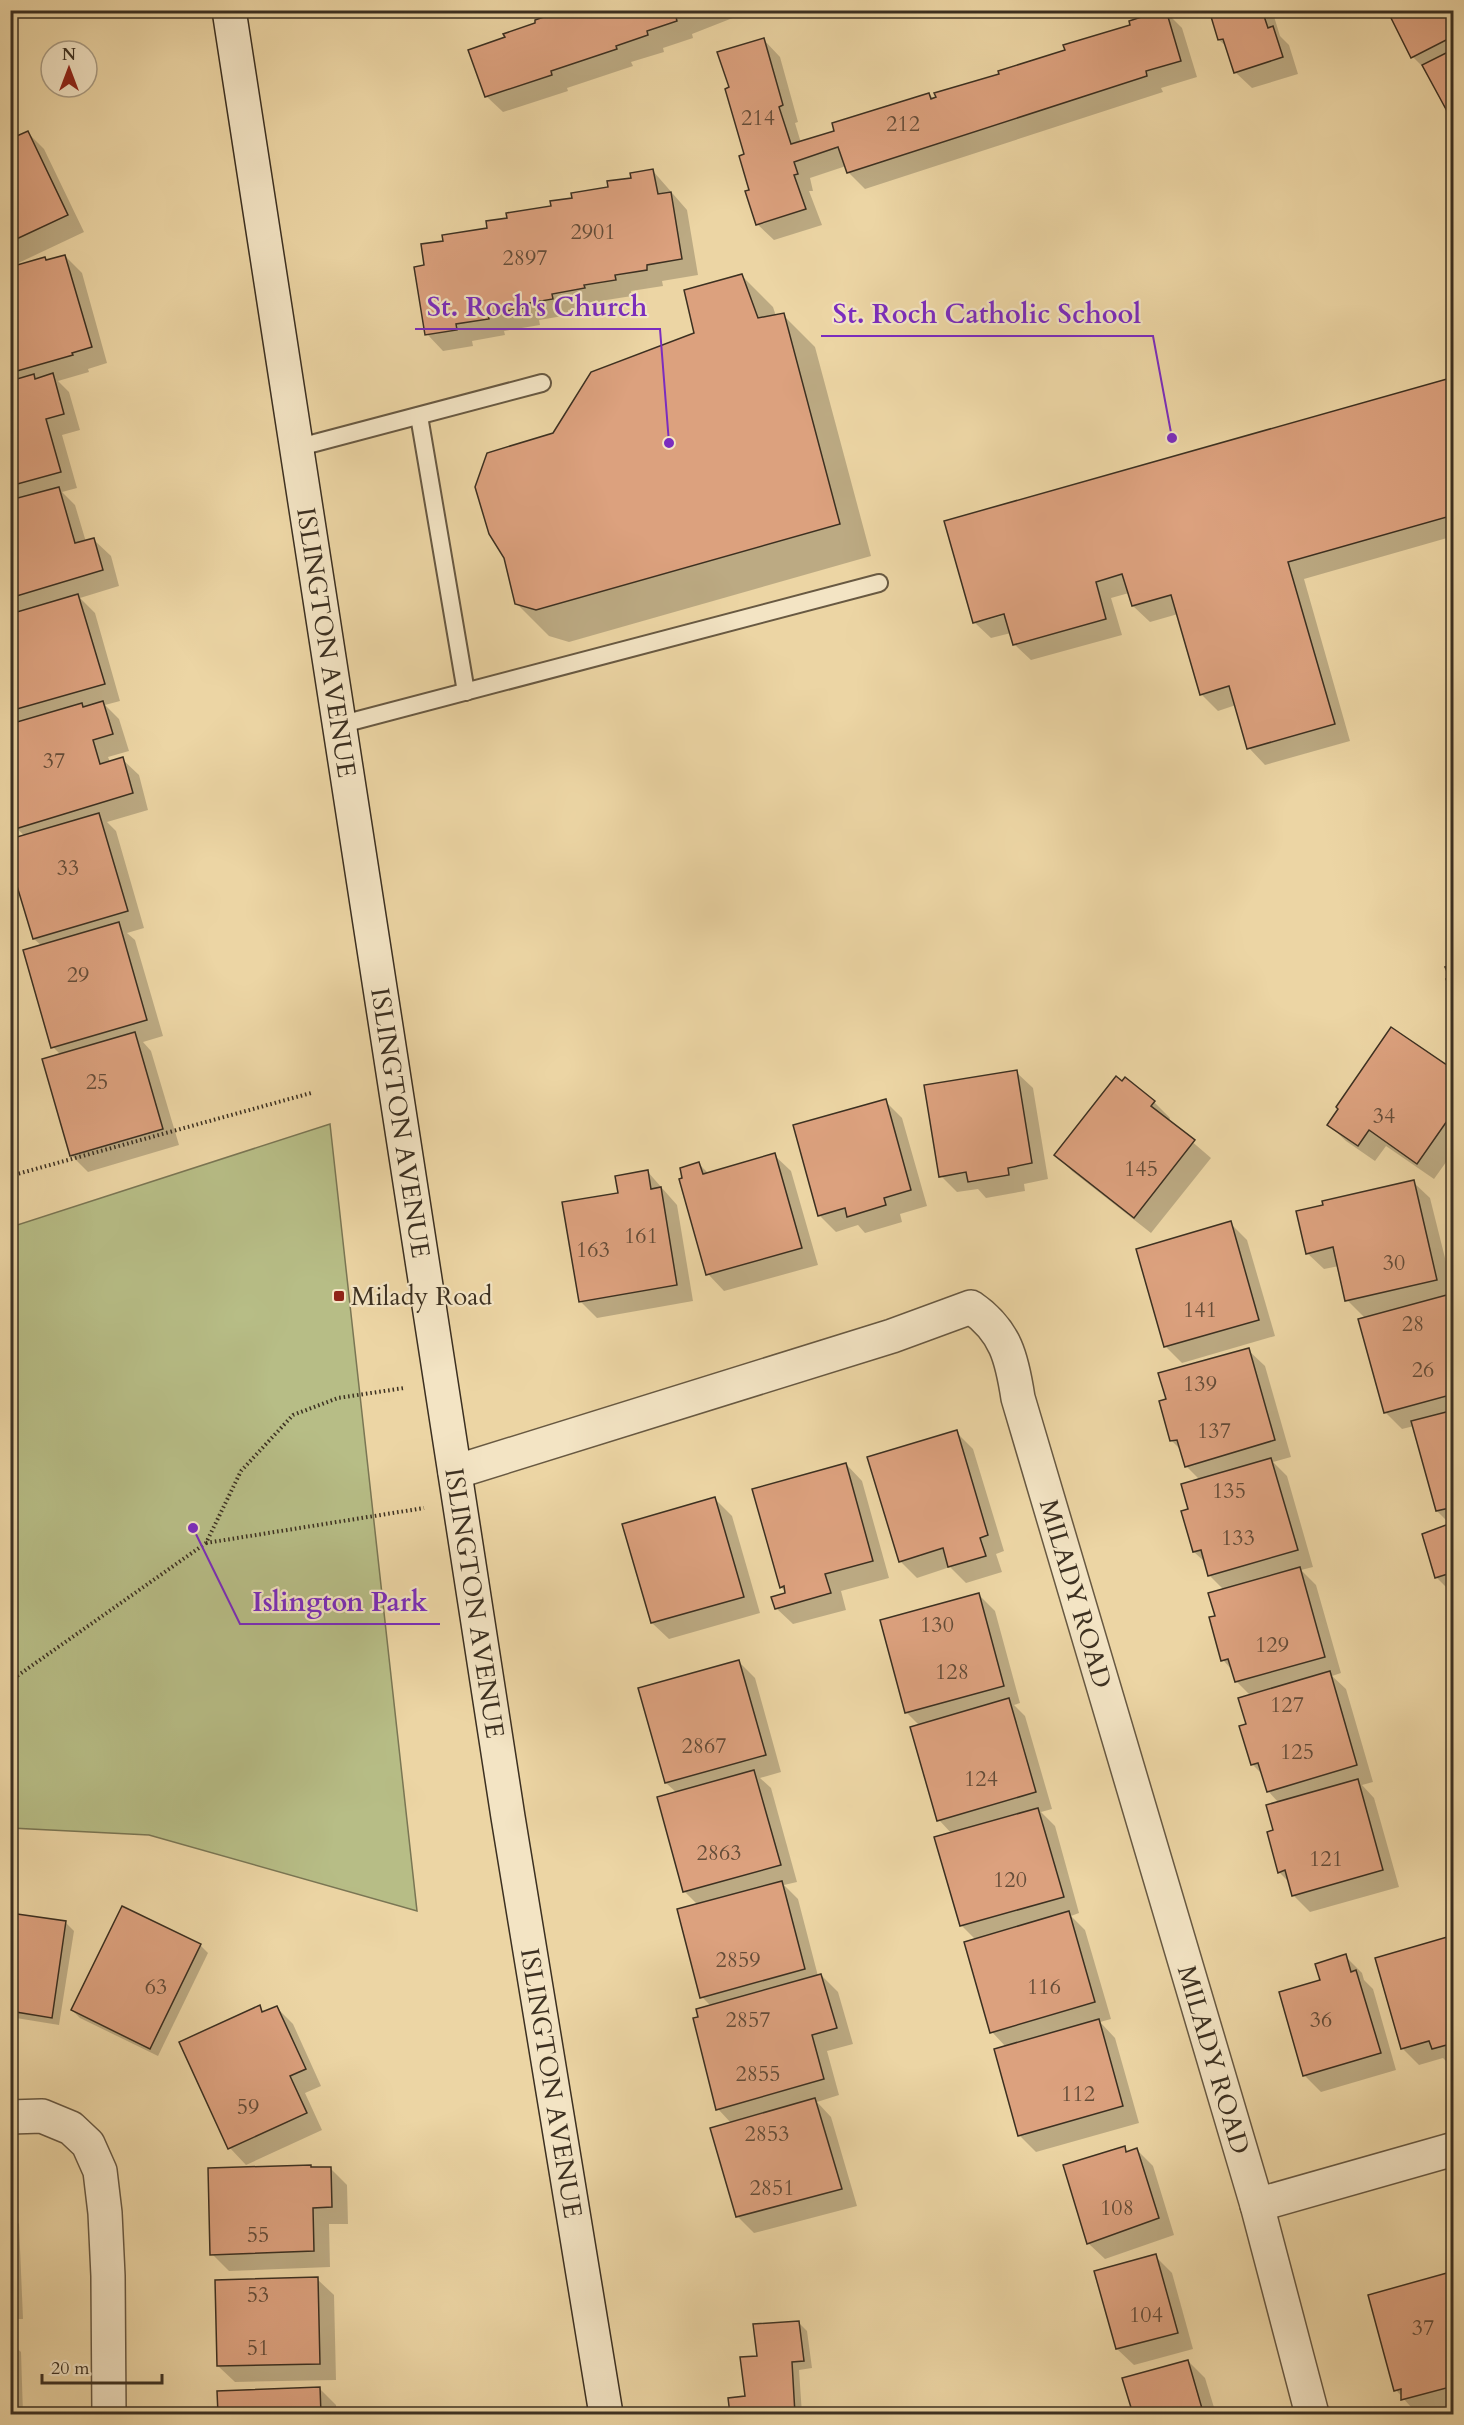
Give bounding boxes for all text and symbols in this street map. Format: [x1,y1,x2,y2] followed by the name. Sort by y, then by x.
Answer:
[39,39,99,99] north arrow
[62,44,76,66] text: N
[741,103,775,133] house number: 214
[886,109,920,139] house number: 212
[570,217,616,247] house number: 2901
[502,243,548,273] house number: 2897
[415,284,660,329] callout: St. Roch's Church
[427,289,648,326] text: St. Roch's Church
[821,291,1153,336] callout: St. Roch Catholic School
[833,296,1141,333] text: St. Roch Catholic School
[288,505,364,780] street label: ISLINGTON AVENUE
[43,746,65,776] house number: 37
[57,853,79,883] house number: 33
[67,960,89,990] house number: 29
[362,985,438,1261] street label: ISLINGTON AVENUE
[86,1067,108,1097] house number: 25
[1373,1101,1395,1131] house number: 34
[1124,1154,1158,1184] house number: 145
[624,1221,658,1251] house number: 161
[576,1235,610,1265] house number: 163
[1383,1248,1405,1278] house number: 30
[351,1279,493,1314] place label: Milady Road
[332,1289,346,1303] marker: Milady Road
[1183,1295,1217,1325] house number: 141
[1402,1309,1424,1339] house number: 28
[1412,1355,1434,1385] house number: 26
[1183,1369,1217,1399] house number: 139
[1197,1416,1231,1446] house number: 137
[436,1466,513,1741] street label: ISLINGTON AVENUE
[1212,1476,1246,1506] house number: 135
[1031,1495,1120,1692] street label: MILADY ROAD
[1221,1523,1255,1553] house number: 133
[240,1579,440,1624] callout: Islington Park
[252,1584,428,1621] text: Islington Park
[920,1610,954,1640] house number: 130
[1255,1630,1289,1660] house number: 129
[935,1657,969,1687] house number: 128
[1270,1690,1304,1720] house number: 127
[681,1731,727,1761] house number: 2867
[1280,1737,1314,1767] house number: 125
[964,1764,998,1794] house number: 124
[696,1838,742,1868] house number: 2863
[1309,1844,1343,1874] house number: 121
[993,1865,1027,1895] house number: 120
[512,1945,591,2221] street label: ISLINGTON AVENUE
[715,1945,761,1975] house number: 2859
[1169,1961,1258,2158] street label: MILADY ROAD
[145,1972,167,2002] house number: 63
[1027,1972,1061,2002] house number: 116
[725,2005,771,2035] house number: 2857
[1310,2005,1332,2035] house number: 36
[735,2059,781,2089] house number: 2855
[1061,2079,1095,2109] house number: 112
[237,2092,259,2122] house number: 59
[744,2119,790,2149] house number: 2853
[749,2173,795,2203] house number: 2851
[1100,2193,1134,2223] house number: 108
[247,2220,269,2250] house number: 55
[247,2280,269,2310] house number: 53
[1129,2300,1163,2330] house number: 104
[1412,2313,1434,2343] house number: 37
[247,2333,269,2363] house number: 51
[42,2347,162,2385] scale bar
[51,2356,90,2381] text: 20 m

